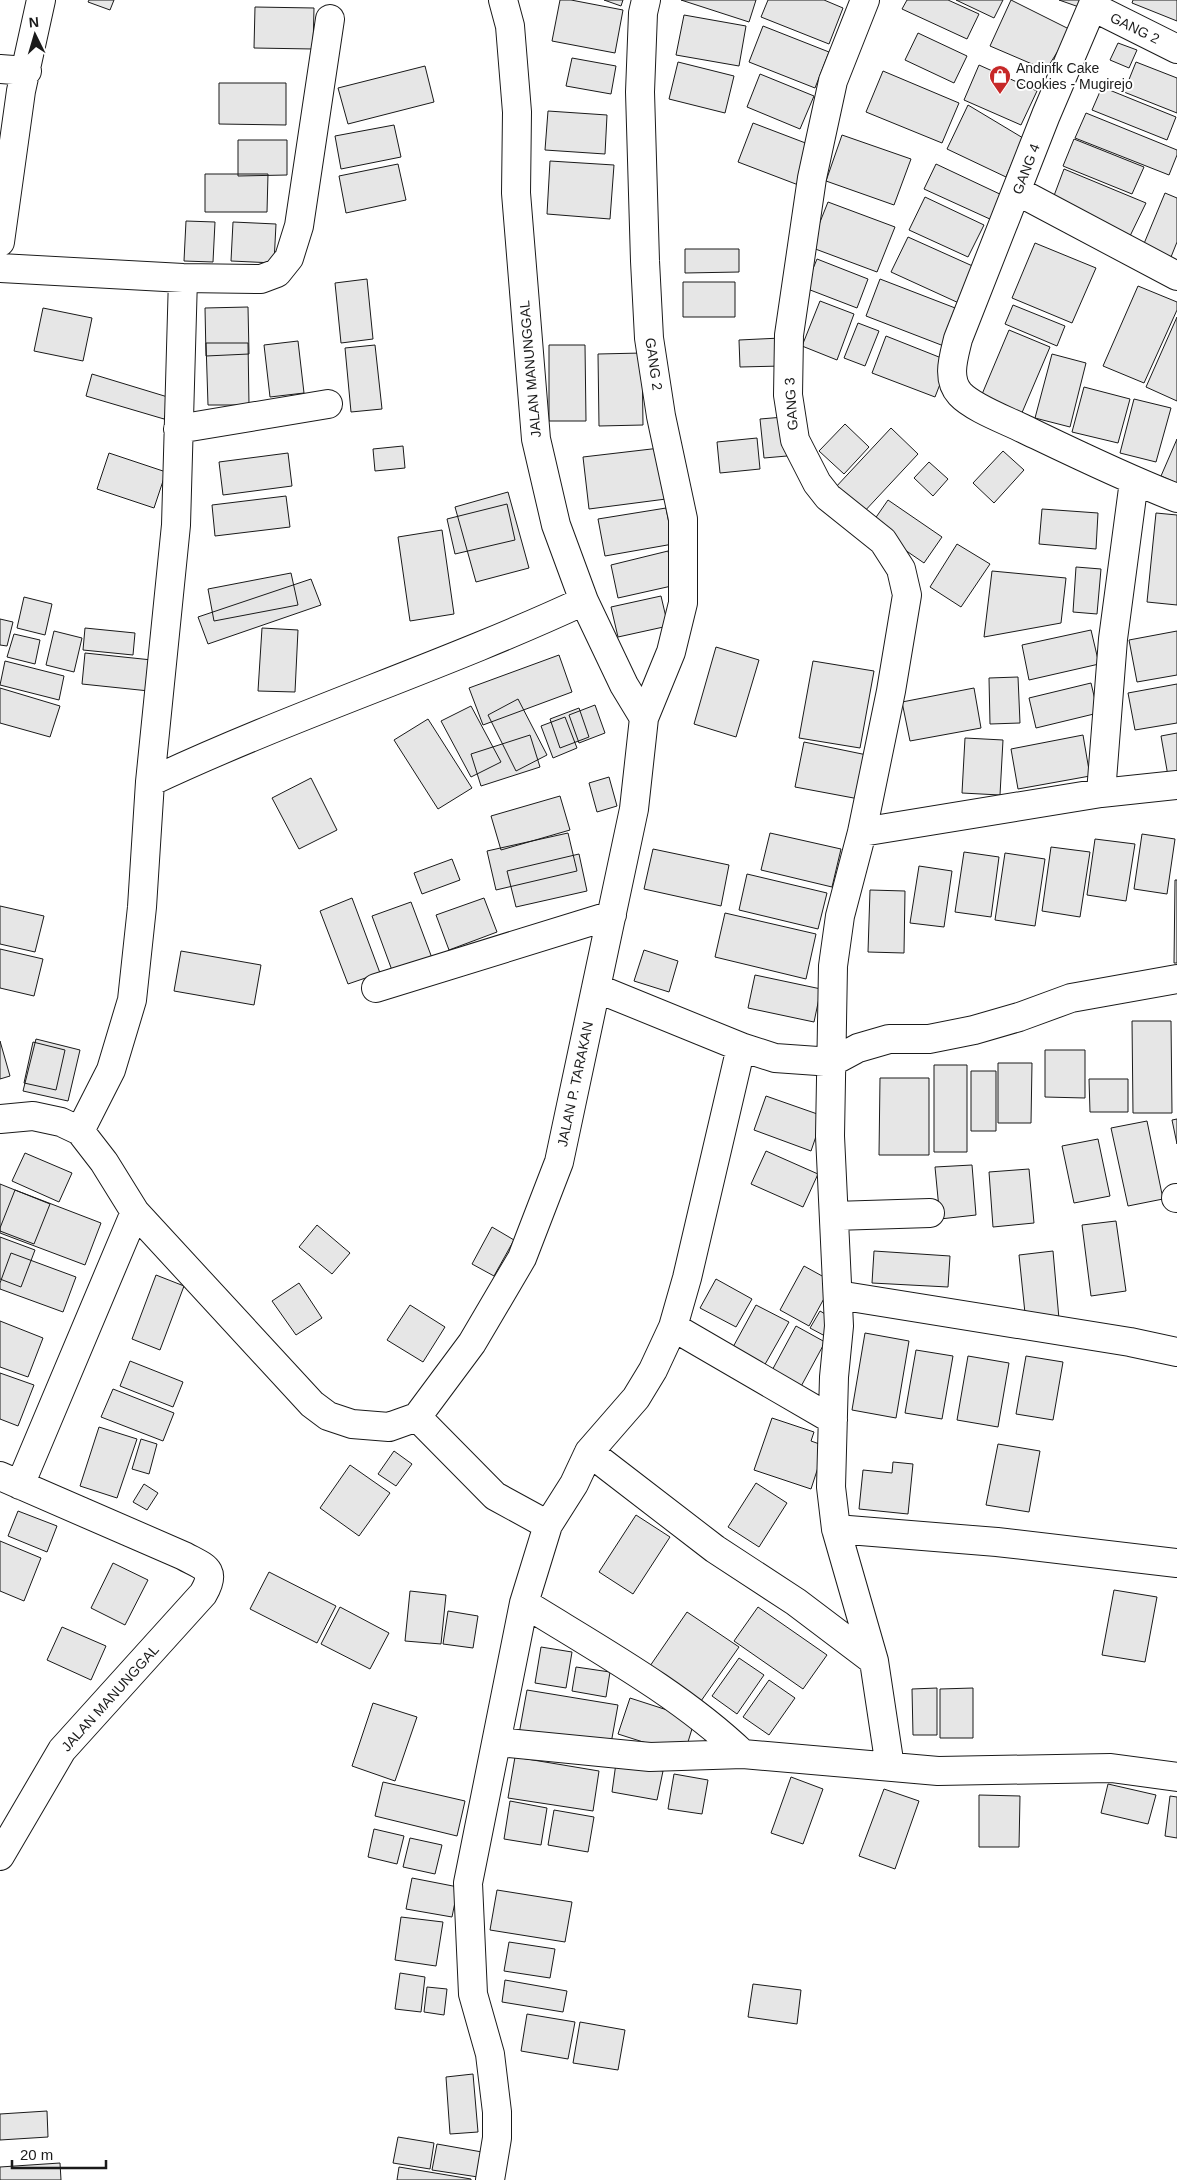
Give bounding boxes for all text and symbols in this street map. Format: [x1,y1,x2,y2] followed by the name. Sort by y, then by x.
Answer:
[1108,9,1162,47] street label: GANG 2
[10,10,60,60] north arrow
[28,14,40,30] text: N
[1016,60,1133,92] place label: Andinfk Cake Cookies - Mugirejo
[988,64,1012,95] shop icon: Andinfk Cake Cookies - Mugirejo
[1009,141,1043,197] street label: GANG 4
[516,300,544,438] street label: JALAN MANUNGGAL
[642,337,666,392] street label: GANG 2
[781,377,801,431] street label: GANG 3
[554,1020,596,1148] street label: JALAN P. TARAKAN
[58,1641,162,1755] street label: JALAN MANUNGGAL
[12,2138,106,2170] scale bar
[20,2146,53,2163] text: 20 m

